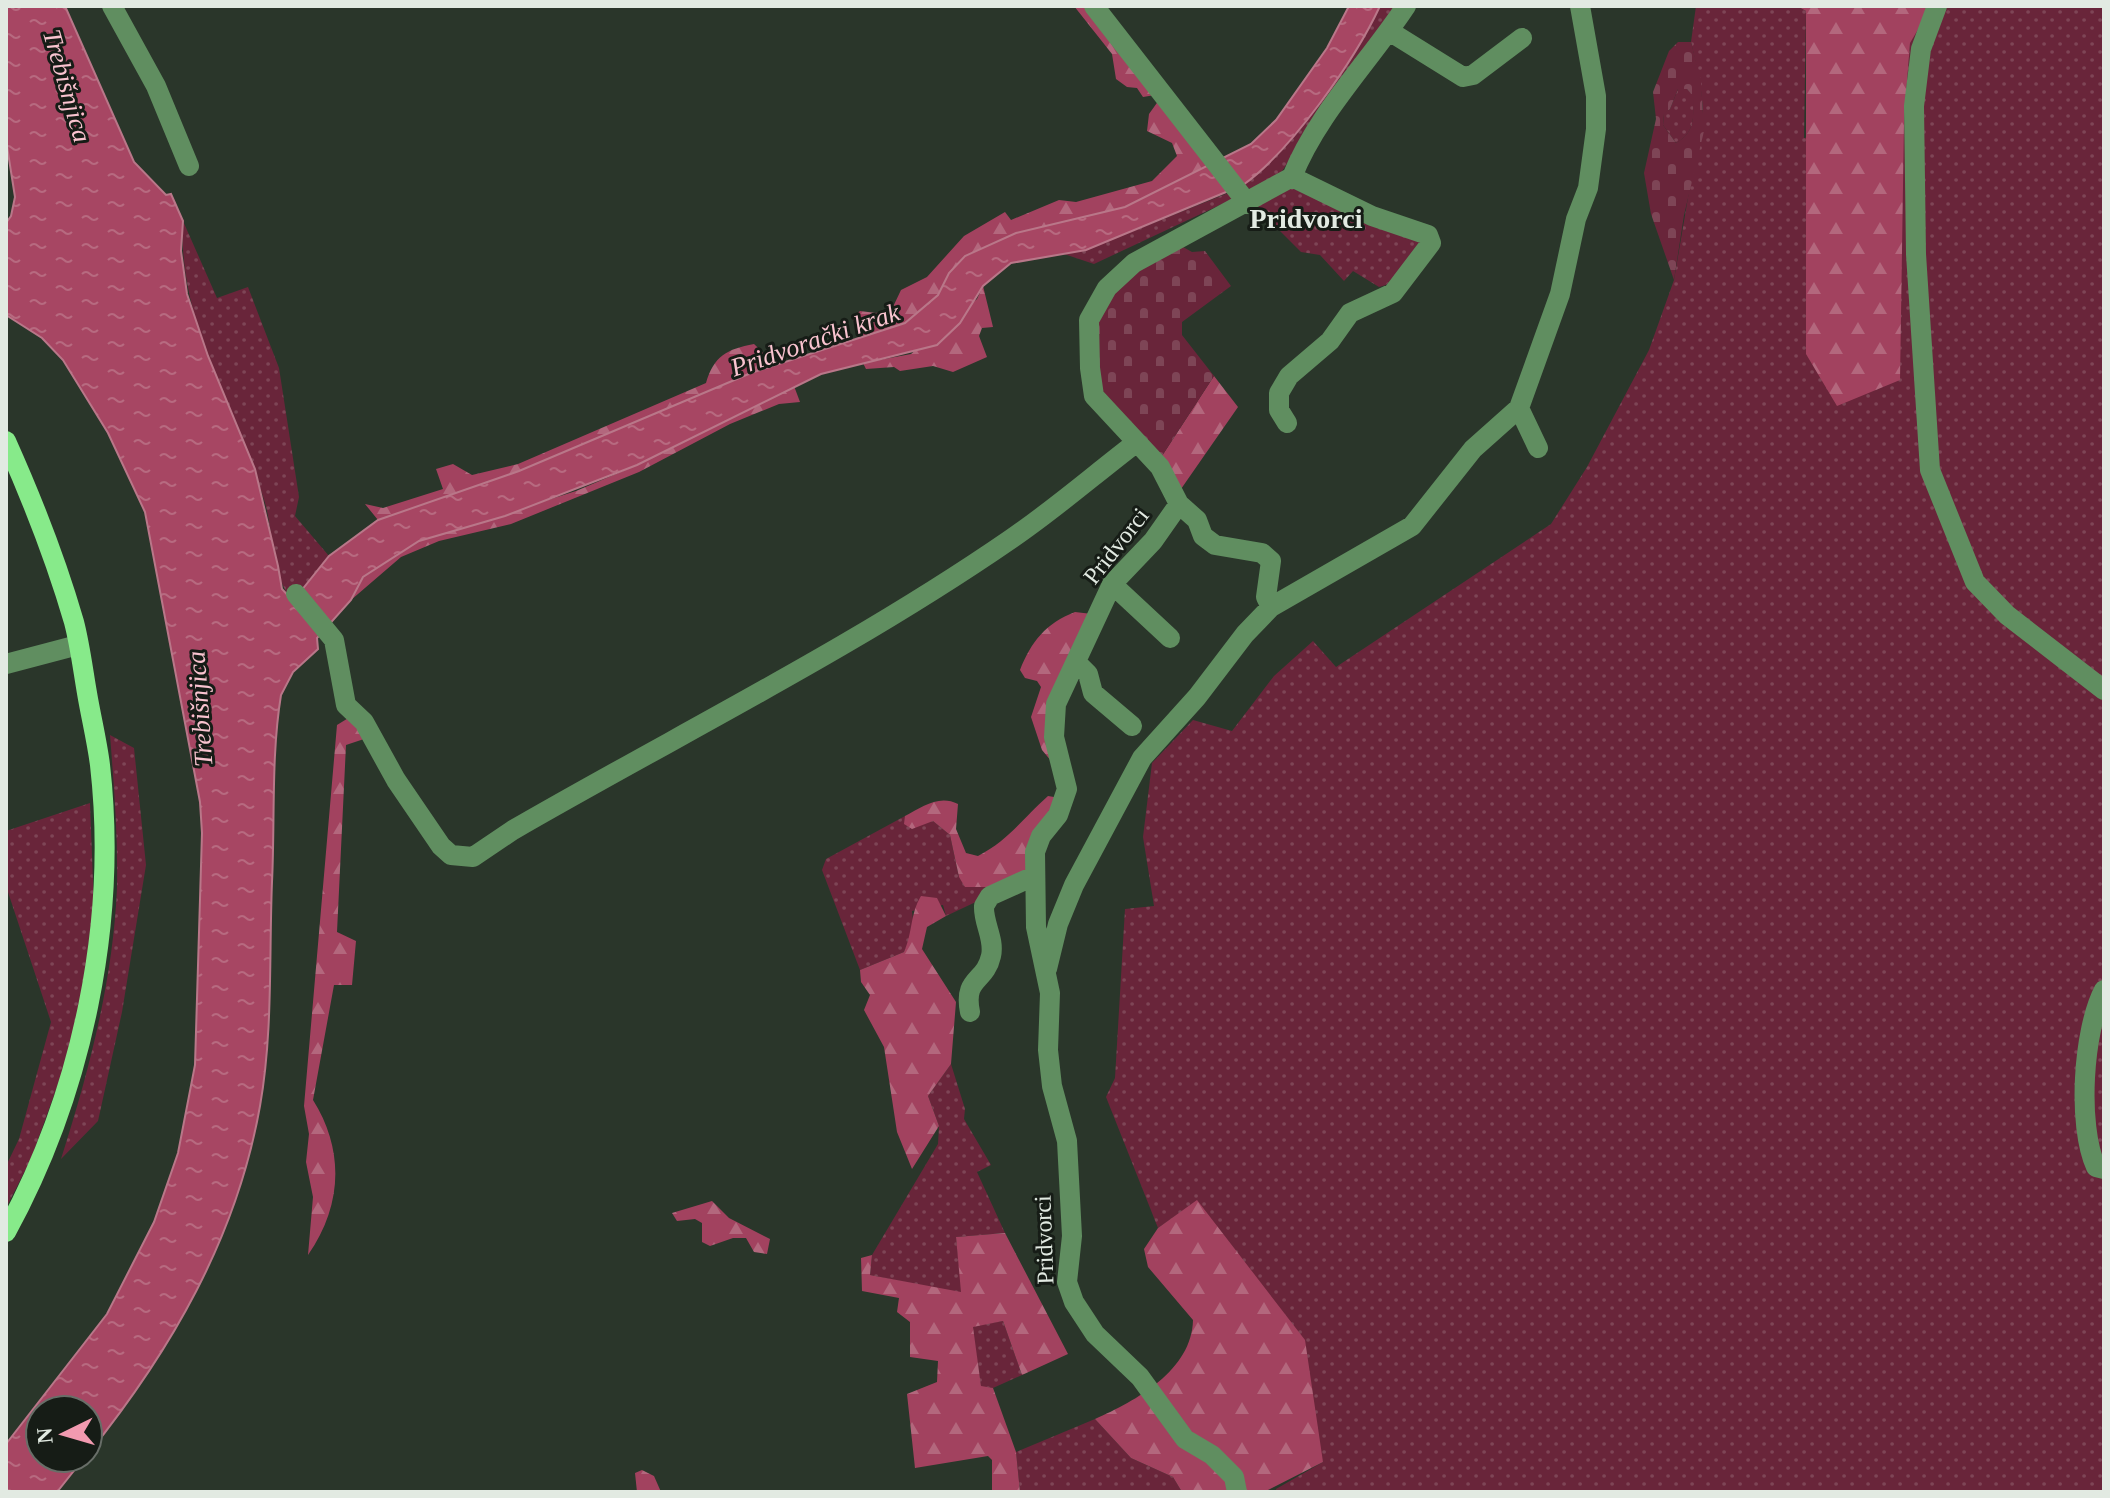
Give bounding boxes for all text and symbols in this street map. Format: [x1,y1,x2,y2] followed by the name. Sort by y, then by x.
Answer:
[37,26,97,146] water label: Trebišnjica
[1249,203,1363,234] district label: Pridvorci
[726,297,904,383] water label: Pridvorački krak
[1078,503,1154,589] street label: Pridvorci
[181,650,219,768] water label: Trebišnjica
[1029,1195,1059,1285] street label: Pridvorci
[24,1394,104,1474] north arrow
[31,1427,58,1445] text: N

